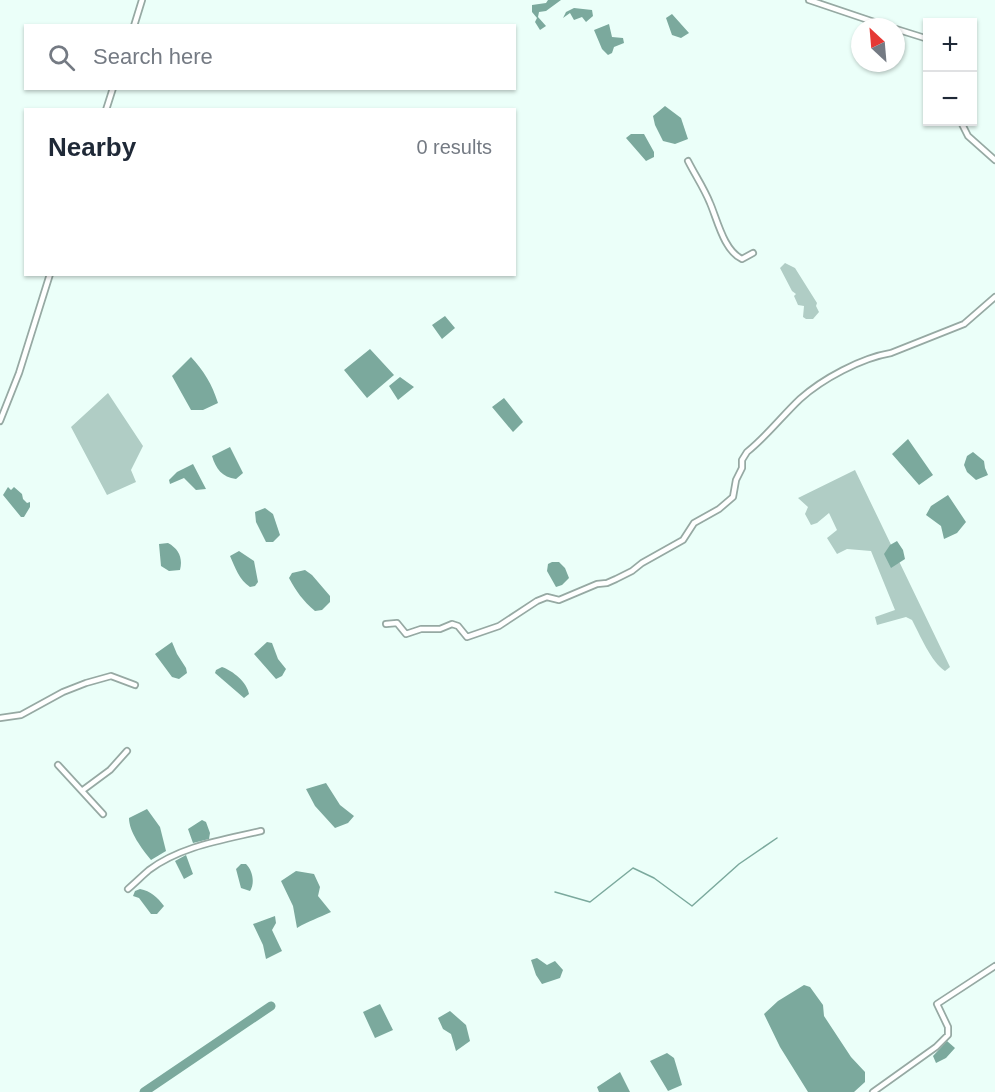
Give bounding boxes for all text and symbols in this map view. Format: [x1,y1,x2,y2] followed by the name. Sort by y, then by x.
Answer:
[851,18,905,72] north arrow
[923,18,977,126] map controls
[923,18,977,72] button: +
[24,24,516,90] search box
[45,41,78,74] icon: search
[93,44,213,69] text: Search here
[923,72,977,126] button: −
[48,132,136,162] text: Nearby
[416,136,492,158] text: 0 results

